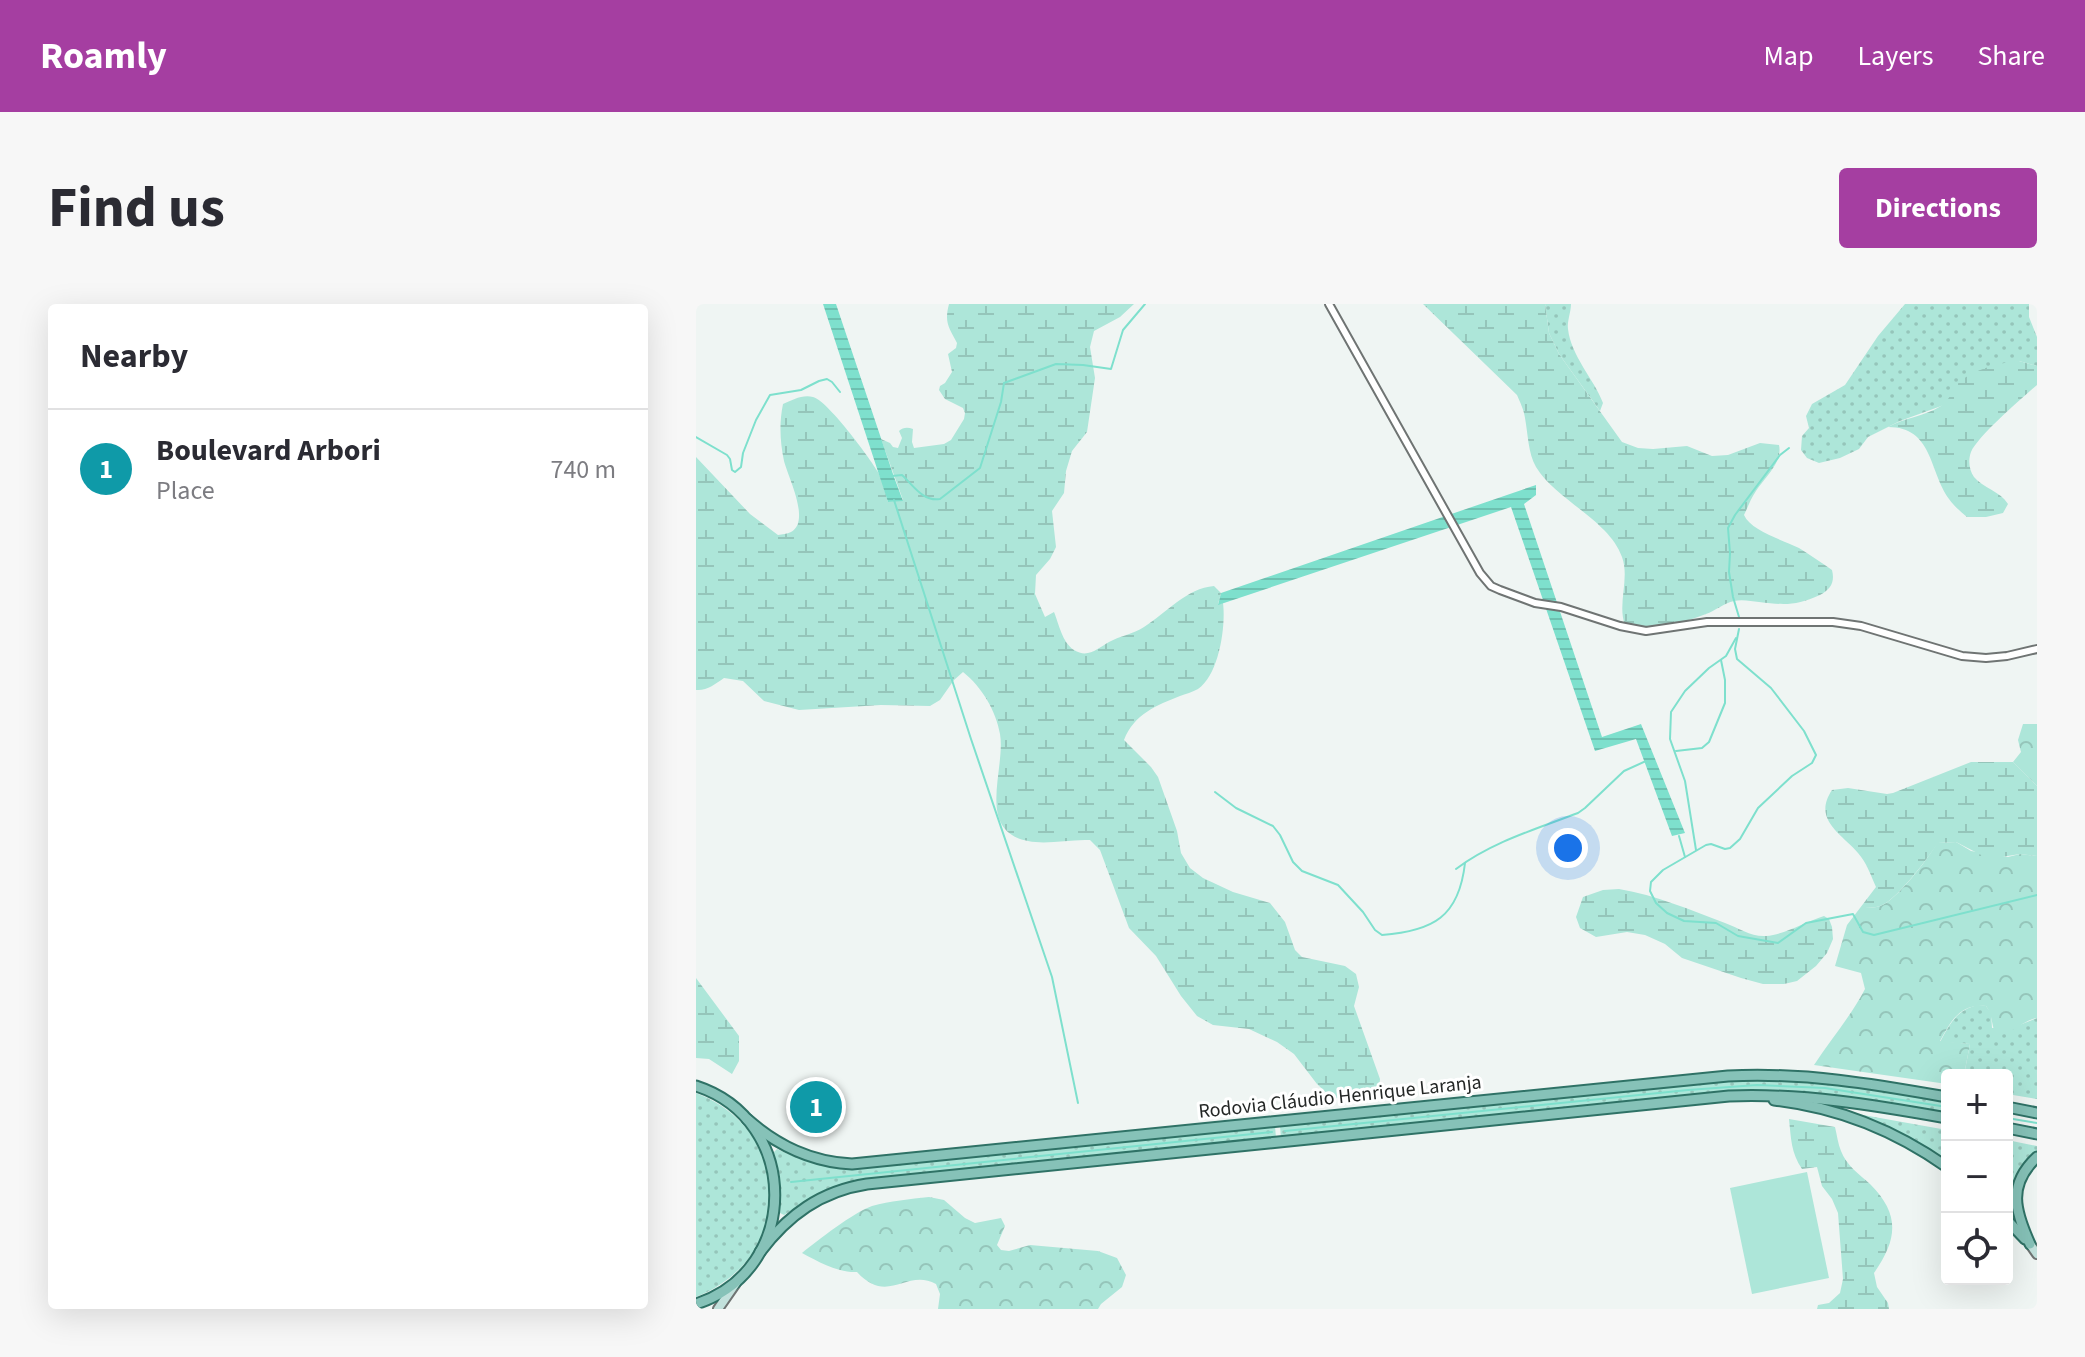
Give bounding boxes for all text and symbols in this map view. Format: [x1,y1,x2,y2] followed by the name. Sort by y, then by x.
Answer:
[40,29,167,83] text: Roamly
[1763,36,1813,76] text: Map
[1857,36,1933,76] text: Layers
[1977,36,2045,76] text: Share
[1839,168,2037,248] button: Directions
[48,169,225,248] text: Find us
[80,332,188,381] text: Nearby
[156,429,381,472] text: Boulevard Arbori
[99,451,113,488] text: 1
[550,451,616,488] text: 740 m
[156,472,215,509] text: Place
[1548,828,1588,868] your location
[1197,1068,1483,1126] street label: Rodovia Cláudio Henrique Laranja
[1941,1069,2013,1285] map controls
[1941,1069,2013,1141] button: +
[790,1077,842,1137] pin: 1
[1941,1141,2013,1213] button: −
[1941,1213,2013,1285] button: locate

